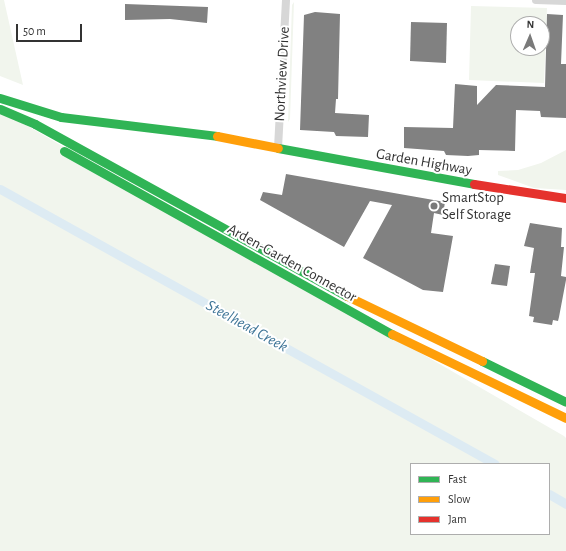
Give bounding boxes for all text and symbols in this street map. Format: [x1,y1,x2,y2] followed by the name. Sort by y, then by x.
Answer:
[18,16,84,42] scale bar
[510,16,550,56] north arrow
[526,19,534,30] text: N
[23,25,46,37] text: 50 m
[271,26,293,122] street label: Northview Drive
[375,145,473,179] street label: Garden Highway
[442,188,511,223] place label: SmartStop Self Storage
[429,201,439,211] marker: SmartStop Self Storage
[224,220,360,306] street label: Arden-Garden Connector
[203,296,291,356] water label: Steelhead Creek
[410,463,550,535] legend
[448,473,467,485] text: Fast
[448,493,470,505] text: Slow
[448,513,467,525] text: Jam

